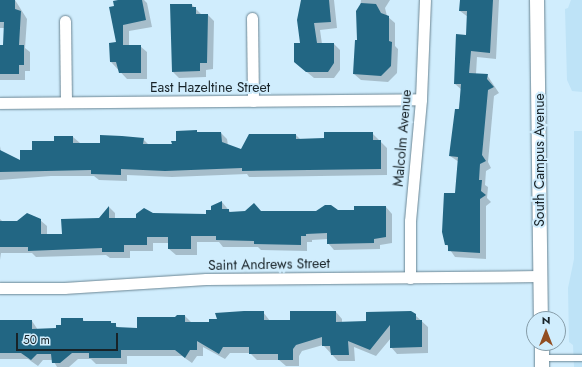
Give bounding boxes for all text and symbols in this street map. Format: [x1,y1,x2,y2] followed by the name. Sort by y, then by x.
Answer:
[150,79,270,95] street label: East Hazeltine Street
[389,89,415,187] street label: Malcolm Avenue
[531,93,547,227] street label: South Campus Avenue
[208,255,330,273] street label: Saint Andrews Street
[526,311,566,351] north arrow
[542,312,550,328] text: N
[18,325,120,351] scale bar
[23,331,50,349] text: 50 m

